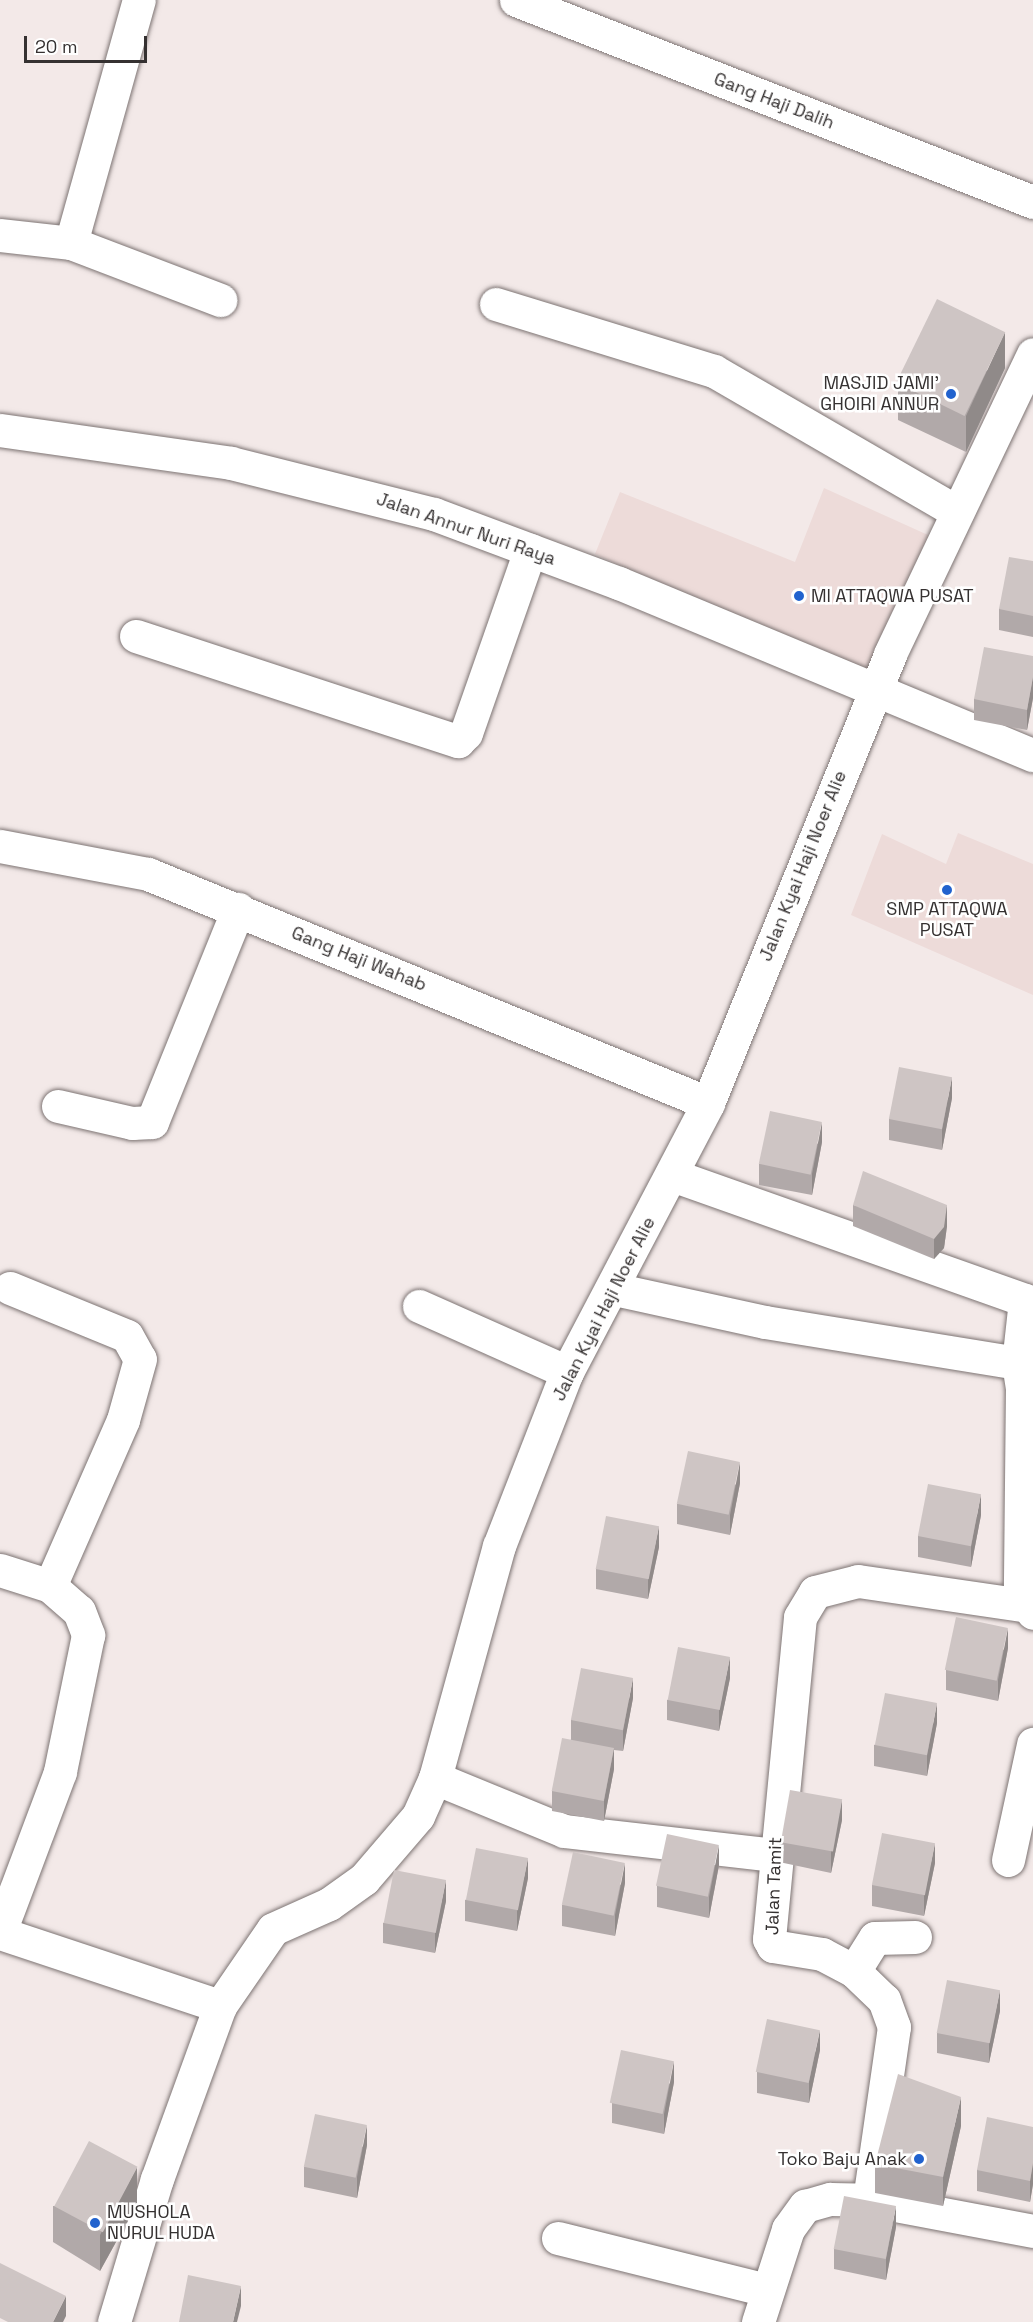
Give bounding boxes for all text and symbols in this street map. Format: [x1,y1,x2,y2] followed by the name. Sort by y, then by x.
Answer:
[27,24,150,62] scale bar
[35,35,78,58] text: 20 m
[711,68,837,134] street label: Gang Haji Dalih
[820,373,939,416] place label: MASJID JAMI' GHOIRI ANNUR
[944,387,958,401] marker: MASJID JAMI' GHOIRI ANNUR
[373,488,559,570] street label: Jalan Annur Nuri Raya
[811,585,974,607] place label: MI ATTAQWA PUSAT
[792,589,806,603] marker: MI ATTAQWA PUSAT
[755,767,851,965] street label: Jalan Kyai Haji Noer Alie
[940,883,954,897] marker: SMP ATTAQWA PUSAT
[886,899,1008,942] place label: SMP ATTAQWA PUSAT
[288,922,430,996] street label: Gang Haji Wahab
[548,1213,660,1405] street label: Jalan Kyai Haji Noer Alie
[761,1836,787,1936] street label: Jalan Tamit
[777,2148,907,2170] place label: Toko Baju Anak
[912,2152,926,2166] marker: Toko Baju Anak
[107,2202,216,2244] place label: MUSHOLA NURUL HUDA
[88,2216,102,2230] marker: MUSHOLA NURUL HUDA

